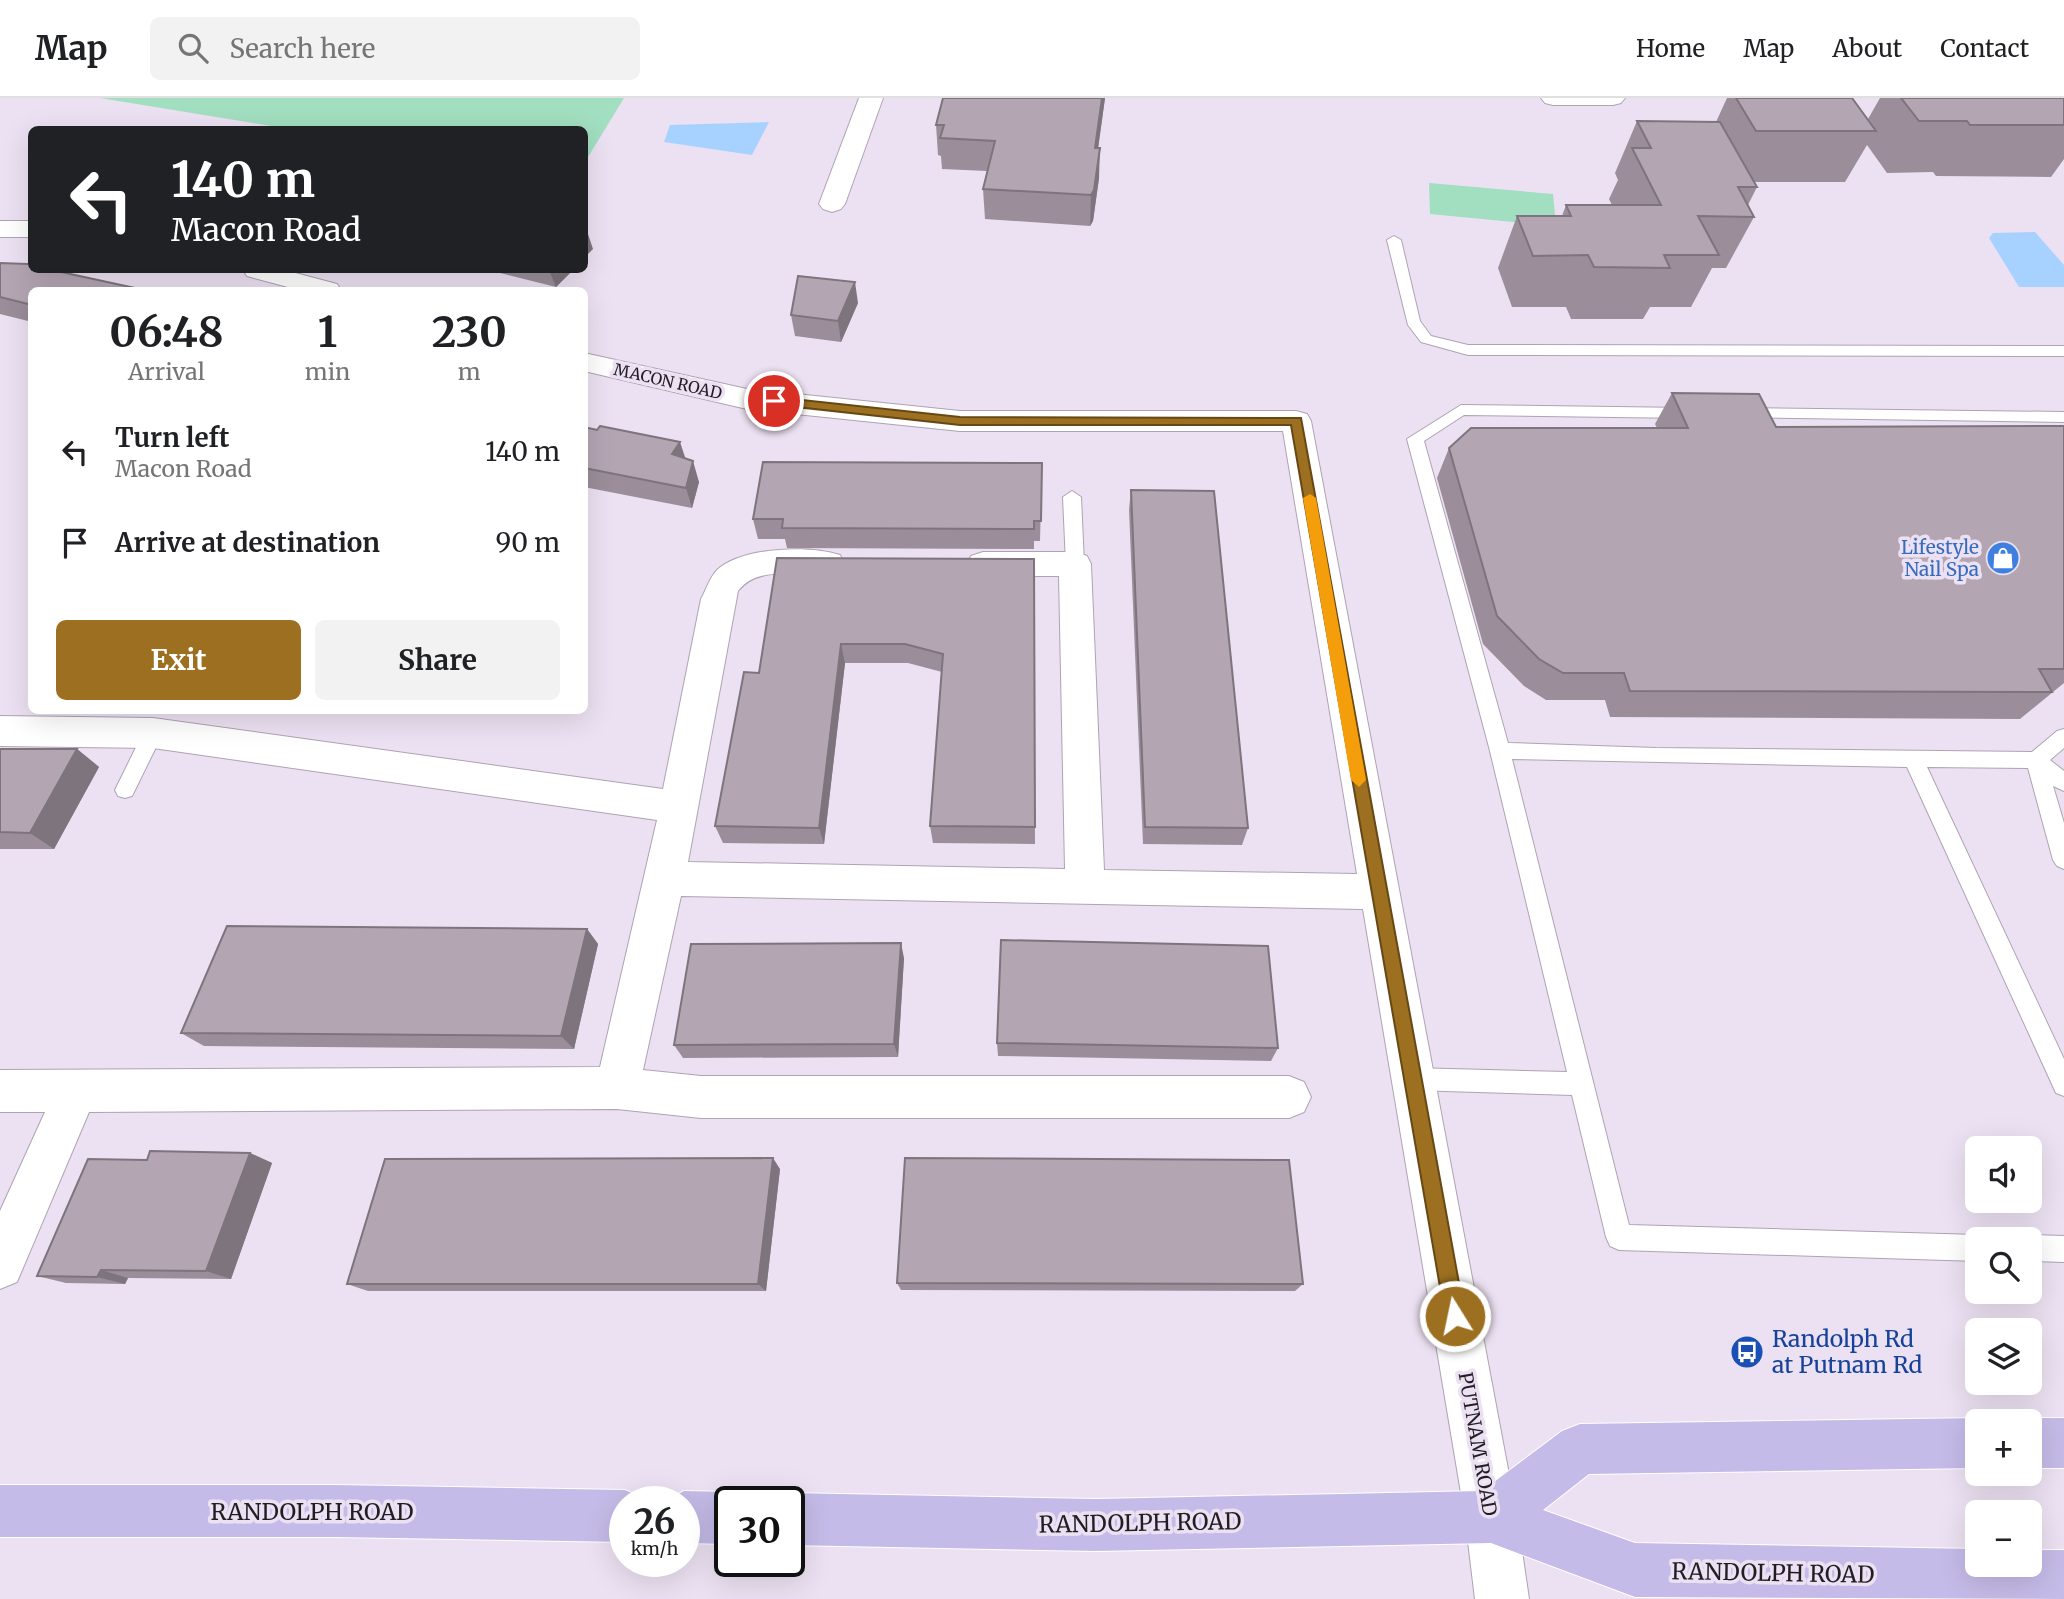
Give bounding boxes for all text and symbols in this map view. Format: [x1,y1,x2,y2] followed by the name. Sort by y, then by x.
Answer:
[150,17,640,80] search box
[35,28,108,69] text: Map
[174,29,212,67] icon: search
[230,32,375,65] text: Search here
[1636,33,1705,64] text: Home
[1743,33,1794,64] text: Map
[1832,33,1902,64] text: About
[1940,33,2029,64] text: Contact
[171,149,315,210] text: 140 m
[56,154,147,245] icon: left
[171,210,361,250] text: Macon Road
[109,306,224,358] text: 06:48
[318,306,337,358] text: 1
[432,306,507,358] text: 230
[128,357,205,386] text: Arrival
[305,357,350,386] text: min
[458,357,481,386] text: m
[612,359,724,403] street label: MACON ROAD
[744,371,804,431] pin
[755,382,793,420] icon: arrive
[115,421,229,454] text: Turn left
[56,433,94,471] icon: left
[485,435,560,468] text: 140 m
[115,454,252,483] text: Macon Road
[56,524,94,562] icon: arrive
[115,526,380,559] text: Arrive at destination
[496,526,560,559] text: 90 m
[1901,535,1979,581] place label: Lifestyle Nail Spa
[1984,539,2022,577] shop icon: Lifestyle Nail Spa
[56,620,301,700] button: Exit
[315,620,560,700] button: Share
[1965,1136,2042,1577] map controls
[1965,1136,2042,1213] button: sound
[1965,1227,2042,1304] button: search
[1418,1279,1492,1353] position arrow
[1965,1318,2042,1395] button: layers
[1772,1324,1922,1379] place label: Randolph Rd at Putnam Rd
[1728,1333,1766,1371] bus stop icon: Randolph Rd at Putnam Rd
[1454,1370,1502,1518] street label: PUTNAM ROAD
[1965,1409,2042,1486] button: +
[714,1486,805,1577] speed limit sign: 30
[210,1497,414,1526] street label: RANDOLPH ROAD
[634,1500,675,1544] text: 26
[1965,1500,2042,1577] button: −
[1038,1506,1242,1539] street label: RANDOLPH ROAD
[631,1537,678,1560] text: km/h
[1671,1556,1875,1589] street label: RANDOLPH ROAD

